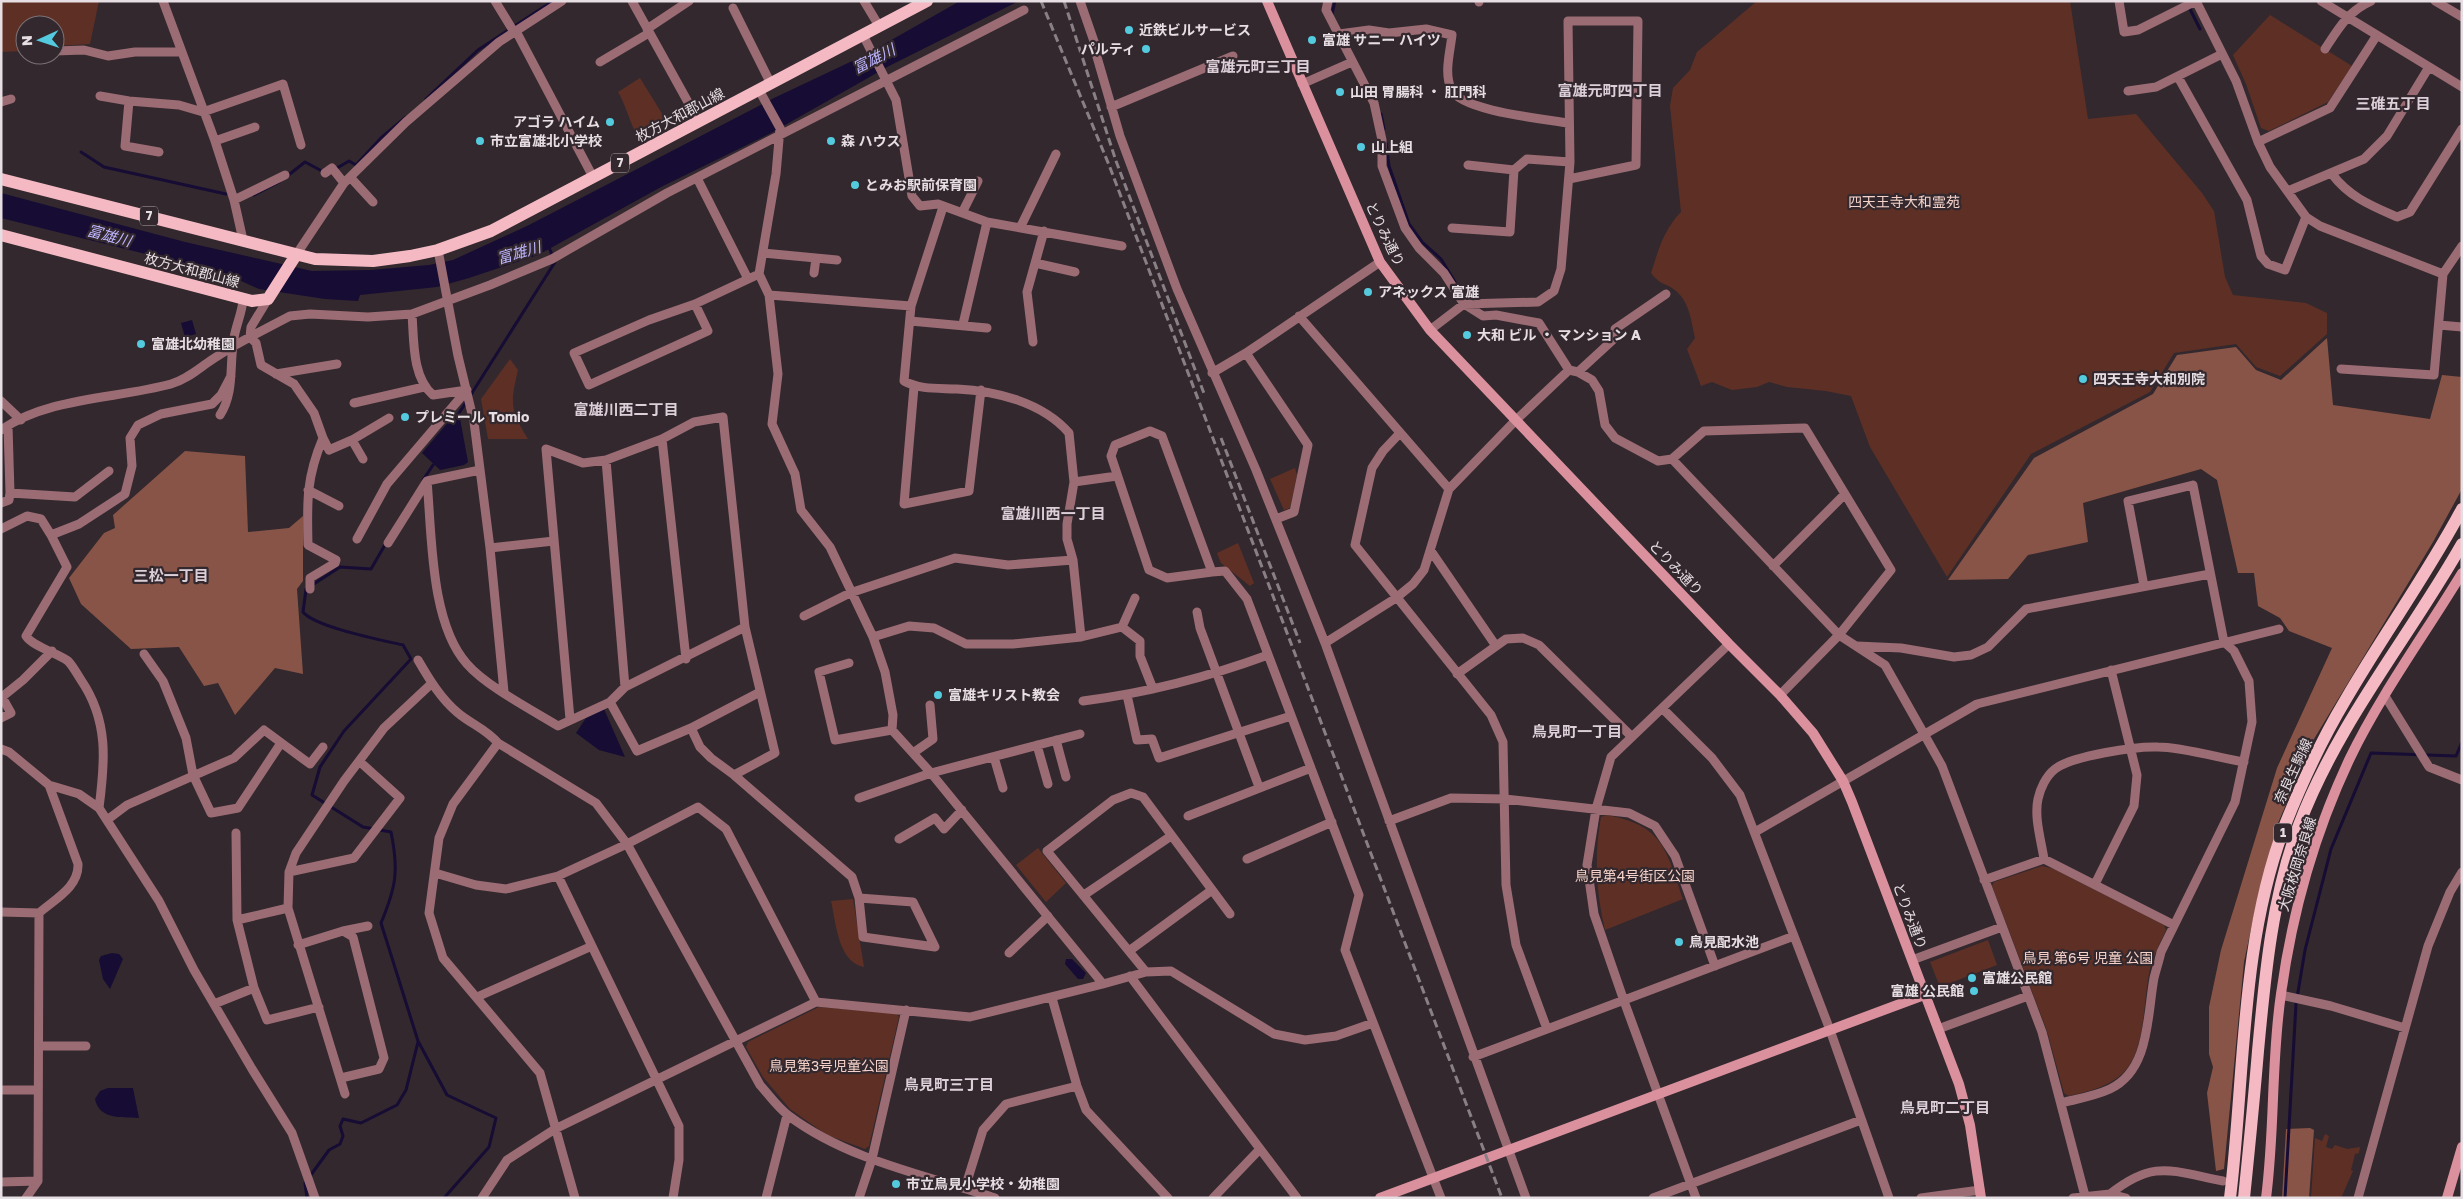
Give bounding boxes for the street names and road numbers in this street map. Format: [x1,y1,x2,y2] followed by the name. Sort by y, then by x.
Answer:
[633,84,727,145] street label: 枚方大和郡山線
[611,154,629,172] road number: 7
[1362,199,1408,269] street label: とりみ通り
[140,207,158,226] road number: 7
[143,249,242,290] street label: 枚方大和郡山線
[1646,537,1707,599] street label: とりみ通り
[2270,735,2315,806] street label: 奈良生駒線
[2274,815,2319,913] street label: 大阪枚岡奈良線
[2274,824,2292,842] road number: 1
[1890,880,1931,952] street label: とりみ通り

